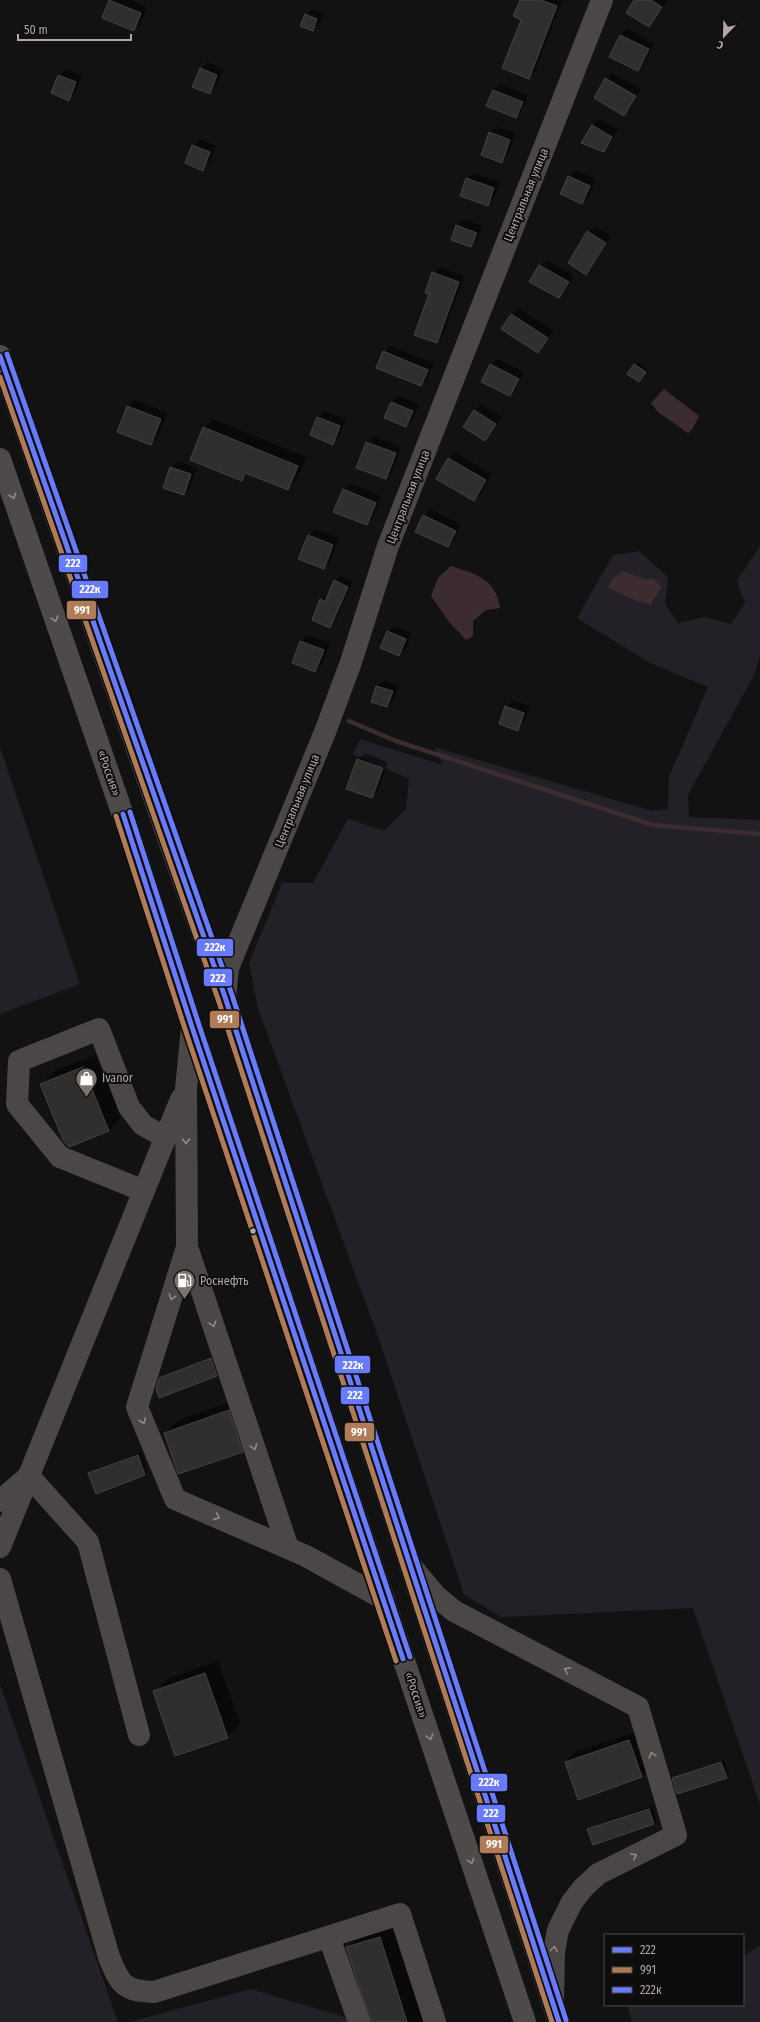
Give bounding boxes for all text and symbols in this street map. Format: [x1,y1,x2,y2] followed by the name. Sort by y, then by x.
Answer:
[18,16,131,42] scale bar
[704,16,744,56] north arrow
[24,23,48,37] text: 50 m
[715,38,725,52] text: С
[501,146,551,244] street label: Центральная улица
[384,448,432,546] street label: Центральная улица
[8,492,16,499] one-way arrow
[58,554,88,573] line badge: 222
[64,557,81,570] text: 222
[71,580,109,599] line badge: 222к
[79,583,101,596] text: 222к
[66,600,97,620] line badge: 991
[74,604,90,617] text: 991
[50,615,59,622] one-way arrow
[95,748,123,798] street label: «Россия»
[272,752,322,850] street label: Центральная улица
[196,938,234,957] line badge: 222к
[204,941,226,954] text: 222к
[203,968,233,987] line badge: 222
[209,972,226,985] text: 222
[209,1010,240,1029] line badge: 991
[217,1013,233,1026] text: 991
[73,1065,99,1098] shop icon: Ivanor
[102,1071,134,1085] place label: Ivanor
[182,1138,190,1144] one-way arrow
[248,1226,258,1236] unlabelled marker
[171,1268,197,1301] fuel station icon: Роснефть
[200,1274,249,1288] place label: Роснефть
[168,1293,176,1300] one-way arrow
[208,1320,217,1327] one-way arrow
[334,1355,371,1374] line badge: 222к
[342,1359,364,1372] text: 222к
[340,1386,370,1405] line badge: 222
[346,1389,363,1402] text: 222
[138,1416,146,1424] one-way arrow
[344,1422,375,1442] line badge: 991
[351,1426,367,1439] text: 991
[249,1443,258,1450] one-way arrow
[212,1512,220,1520] one-way arrow
[564,1668,571,1675] one-way arrow
[402,1670,430,1720] street label: «Россия»
[425,1734,433,1741] one-way arrow
[648,1752,657,1759] one-way arrow
[470,1773,508,1792] line badge: 222к
[478,1776,500,1789] text: 222к
[476,1804,506,1823] line badge: 222
[482,1807,499,1820] text: 222
[479,1835,509,1854] line badge: 991
[486,1838,502,1851] text: 991
[630,1853,637,1861] one-way arrow
[466,1857,475,1864] one-way arrow
[604,1934,744,2006] legend
[640,1943,656,1957] text: 222
[550,1946,559,1952] one-way arrow
[640,1963,656,1977] text: 991
[640,1983,662,1997] text: 222к

